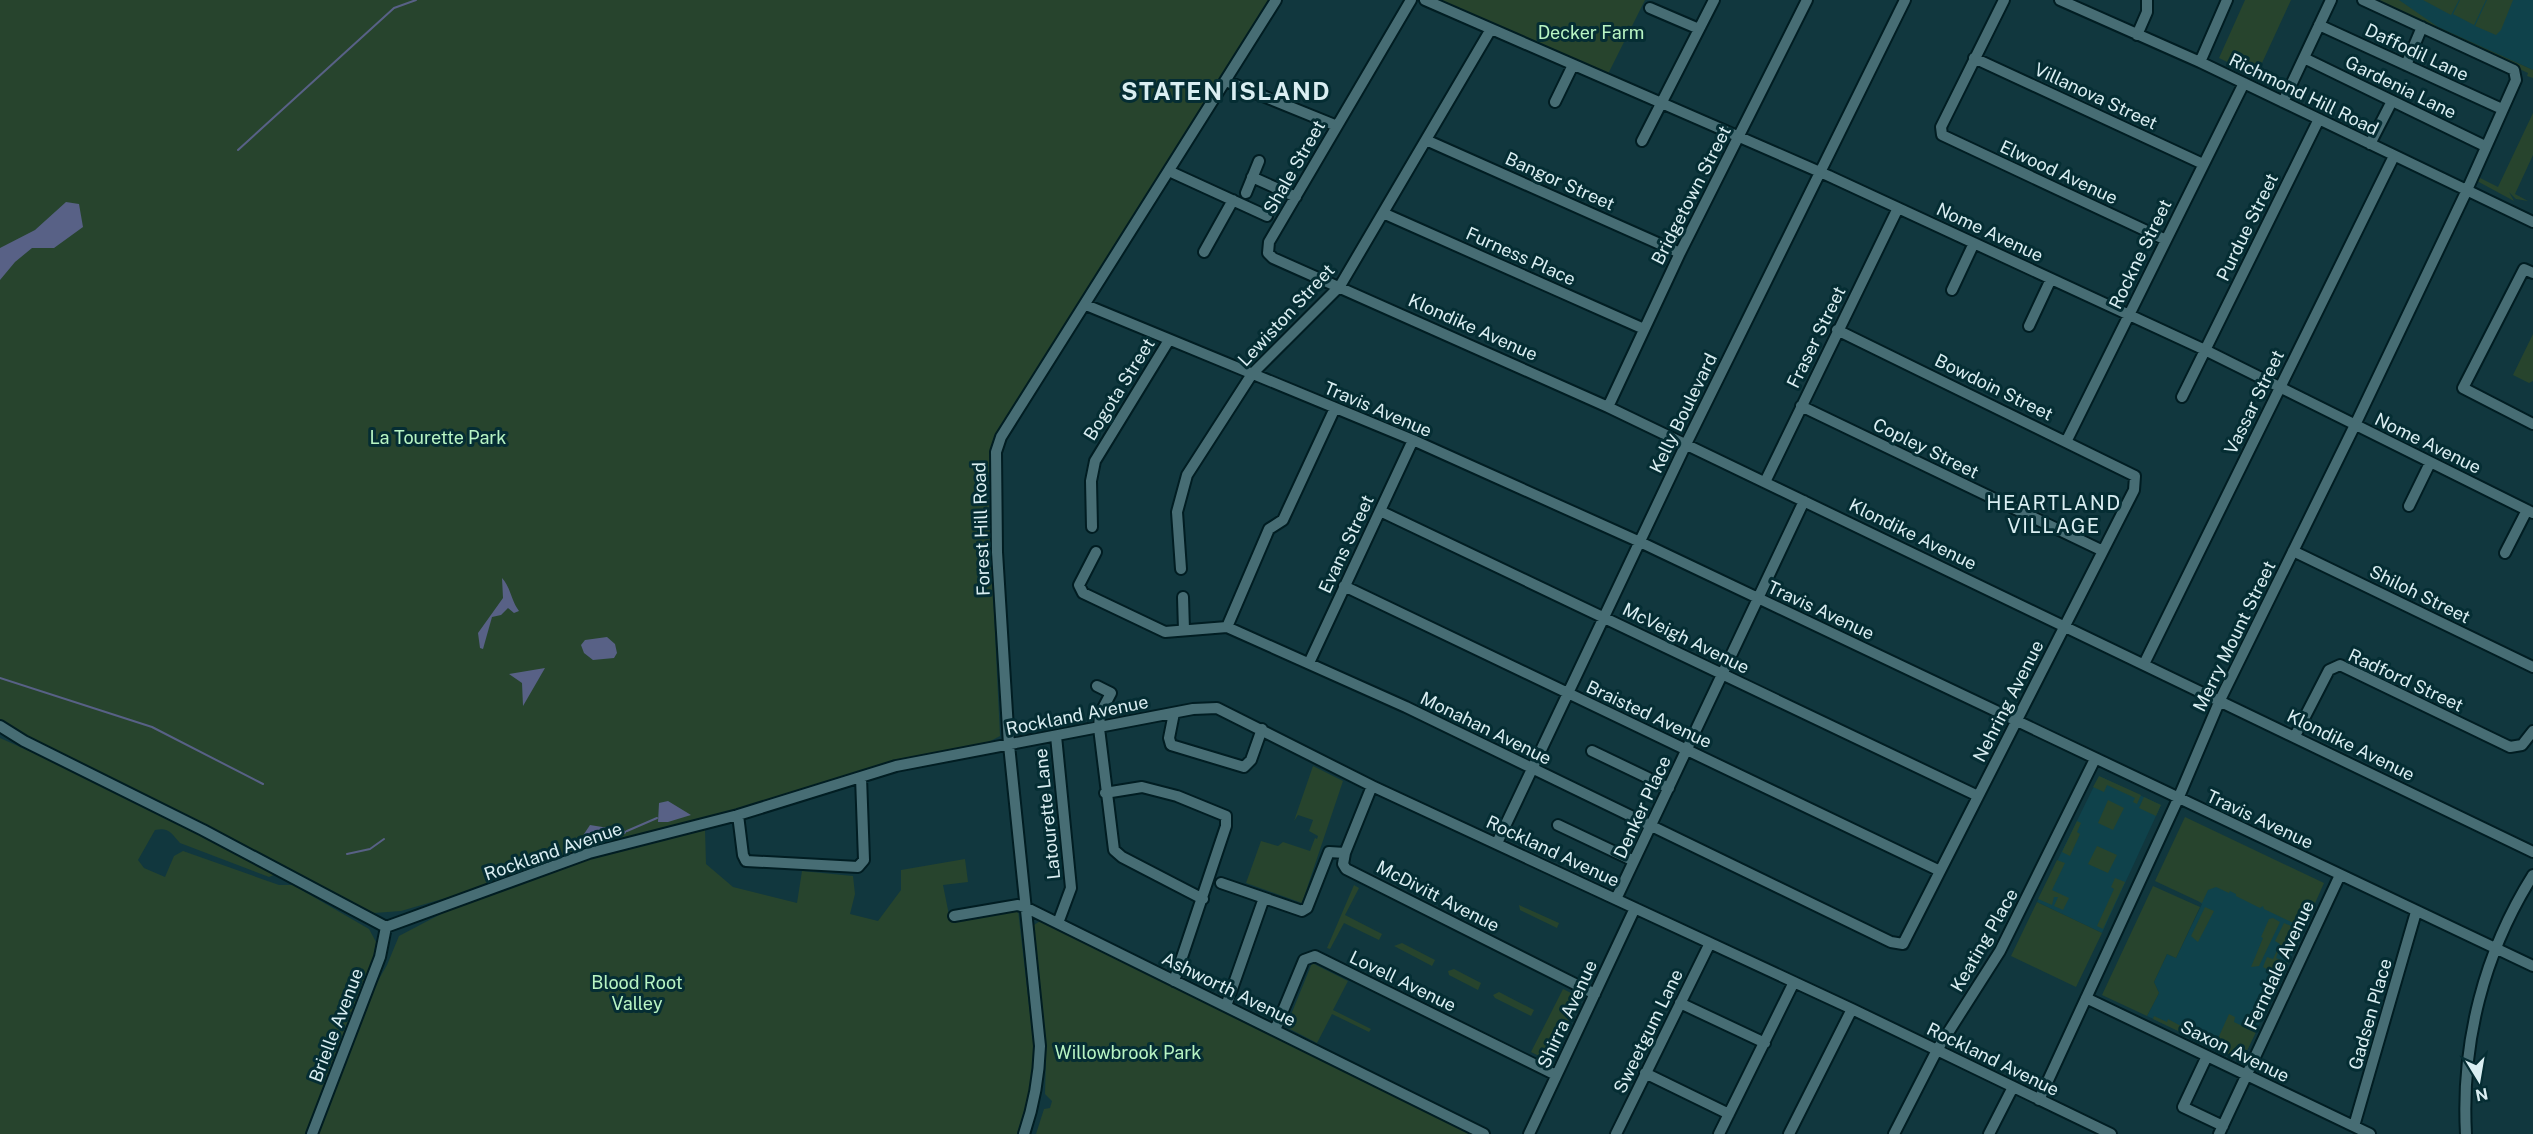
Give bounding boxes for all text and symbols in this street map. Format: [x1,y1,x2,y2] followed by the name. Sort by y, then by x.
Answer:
[2362,19,2472,85] street label: Daffodil Lane
[1538,22,1644,43] park label: Decker Farm
[2226,49,2382,139] street label: Richmond Hill Road
[2342,51,2460,123] street label: Gardenia Lane
[2031,58,2161,134] street label: Villanova Street
[1121,77,1331,105] district label: STATEN ISLAND
[1259,117,1329,217] street label: Shale Street
[1647,122,1735,268] street label: Bridgetown Street
[1997,136,2121,208] street label: Elwood Avenue
[1502,148,1618,214] street label: Bangor Street
[2212,170,2282,284] street label: Purdue Street
[2104,196,2176,312] street label: Rockne Street
[1933,198,2047,266] street label: Nome Avenue
[1463,222,1579,290] street label: Furness Place
[1233,260,1339,370] street label: Lewiston Street
[1782,283,1850,391] street label: Fraser Street
[1405,289,1541,365] street label: Klondike Avenue
[1079,334,1159,444] street label: Bogota Street
[2220,346,2288,458] street label: Vassar Street
[1931,349,2057,425] street label: Bowdoin Street
[1645,350,1721,476] street label: Kelly Boulevard
[1321,377,1435,441] street label: Travis Avenue
[2371,408,2485,478] street label: Nome Avenue
[1870,413,1982,483] street label: Copley Street
[370,427,506,448] park label: La Tourette Park
[968,462,994,596] street label: Forest Hill Road
[1986,491,2122,538] district label: HEARTLAND VILLAGE
[1314,492,1378,596] street label: Evans Street
[1846,494,1980,574] street label: Klondike Avenue
[2188,557,2280,715] street label: Merry Mount Street
[2366,561,2474,627] street label: Shiloh Street
[1764,576,1878,644] street label: Travis Avenue
[1619,598,1753,678] street label: McVeigh Avenue
[1968,637,2048,765] street label: Nehring Avenue
[2345,644,2467,716] street label: Radford Street
[1583,676,1715,752] street label: Braisted Avenue
[1417,687,1555,769] street label: Monahan Avenue
[1004,691,1150,739] street label: Rockland Avenue
[2284,705,2418,785] street label: Klondike Avenue
[1030,747,1064,881] street label: Latourette Lane
[1609,752,1675,862] street label: Denker Place
[2203,785,2317,853] street label: Travis Avenue
[1483,811,1623,891] street label: Rockland Avenue
[481,818,625,884] street label: Rockland Avenue
[1373,856,1503,936] street label: McDivitt Avenue
[1946,885,2022,995] street label: Keating Place
[2240,897,2318,1033] street label: Ferndale Avenue
[1346,946,1460,1016] street label: Lovell Avenue
[1159,948,1299,1030] street label: Ashworth Avenue
[2344,956,2396,1072] street label: Gadsen Place
[1533,957,1601,1071] street label: Shirra Avenue
[305,965,367,1085] street label: Brielle Avenue
[1609,966,1687,1096] street label: Sweetgum Lane
[591,972,683,1014] park label: Blood Root Valley
[2177,1016,2293,1086] street label: Saxon Avenue
[1923,1018,2063,1100] street label: Rockland Avenue
[1055,1042,1201,1063] park label: Willowbrook Park
[2449,1050,2509,1110] north arrow
[2474,1084,2490,1105] text: N

